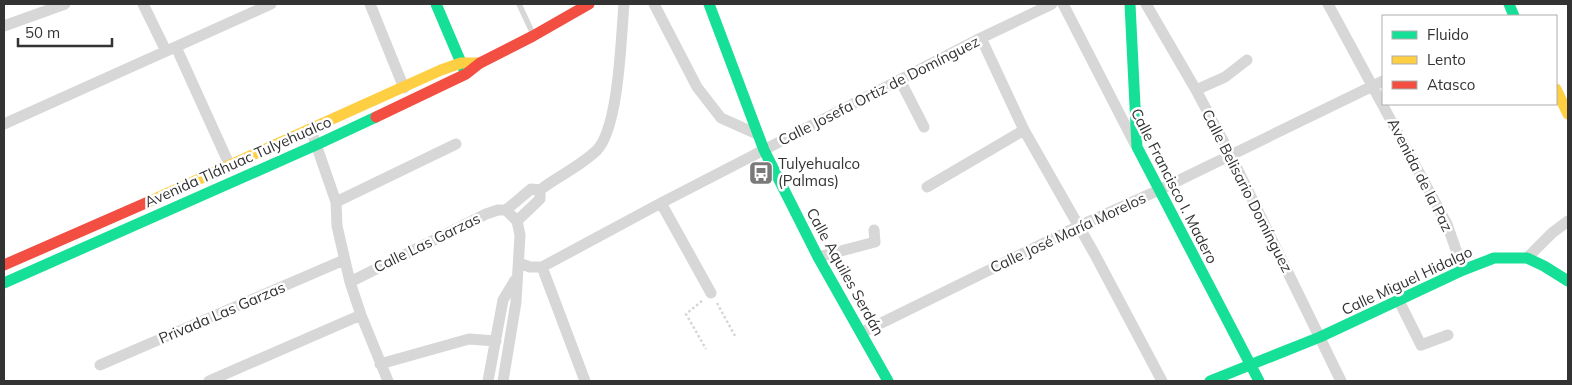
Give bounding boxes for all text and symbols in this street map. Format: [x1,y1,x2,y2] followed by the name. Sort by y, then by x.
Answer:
[18,15,111,47] scale bar
[1382,15,1557,105] legend
[25,23,60,42] text: 50 m
[1427,25,1469,44] text: Fluido
[775,31,983,150] street label: Calle Josefa Ortiz de Domínguez
[1427,50,1466,69] text: Lento
[1427,75,1475,94] text: Atasco
[1127,105,1222,267] street label: Calle Francisco I. Madero
[1198,106,1297,276] street label: Calle Belisario Domínguez
[141,112,334,211] street label: Avenida Tláhuac Tulyehualco
[1384,115,1457,235] street label: Avenida de la Paz
[778,154,860,190] place label: Tulyehualco (Palmas)
[748,160,774,186] bus stop icon: Tulyehualco (Palmas)
[987,188,1149,277] street label: Calle José María Morelos
[802,205,888,339] street label: Calle Aquiles Serdán
[370,209,483,277] street label: Calle Las Garzas
[1338,242,1475,319] street label: Calle Miguel Hidalgo
[156,277,288,348] street label: Privada Las Garzas

